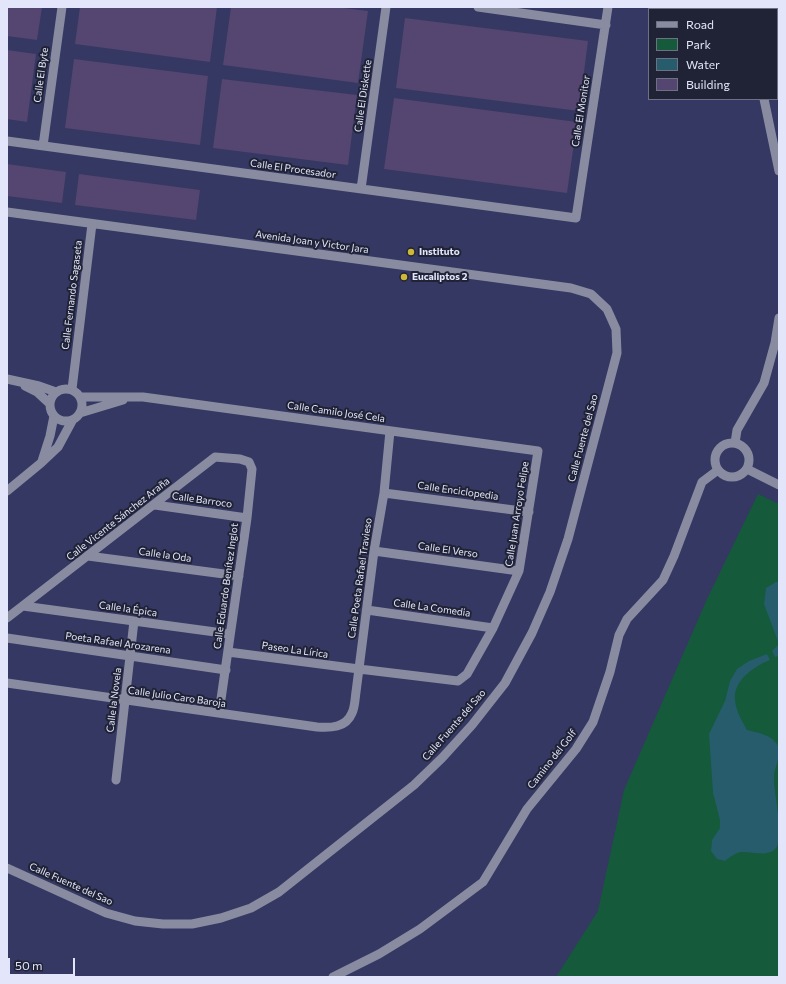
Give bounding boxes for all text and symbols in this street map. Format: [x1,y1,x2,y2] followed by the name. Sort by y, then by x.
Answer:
[648,8,778,100] legend
[686,17,714,31] text: Road
[686,37,711,51] text: Park
[31,47,51,103] street label: Calle El Byte
[686,57,720,71] text: Water
[352,59,374,133] street label: Calle El Diskette
[569,74,593,148] street label: Calle El Monitor
[686,77,730,91] text: Building
[249,157,337,181] street label: Calle El Procesador
[255,228,369,256] street label: Avenida Joan y Victor Jara
[59,240,85,350] street label: Calle Fernando Sagaseta
[419,246,460,258] place label: Instituto
[406,247,416,257] marker: Instituto
[412,271,467,283] place label: Eucaliptos 2
[399,272,409,282] marker: Eucaliptos 2
[566,393,600,483] street label: Calle Fuente del Sao
[286,399,386,425] street label: Calle Camilo José Cela
[503,461,531,567] street label: Calle Juan Arroyo Felipe
[64,475,172,563] street label: Calle Vicente Sánchez Araña
[417,479,499,503] street label: Calle Enciclopedia
[171,490,233,510] street label: Calle Barroco
[346,517,374,639] street label: Calle Poeta Rafael Travieso
[211,522,241,650] street label: Calle Eduardo Benítez Inglot
[417,540,479,560] street label: Calle El Verso
[138,545,192,565] street label: Calle la Oda
[393,597,471,619] street label: Calle La Comedia
[98,599,158,619] street label: Calle la Épica
[65,630,171,656] street label: Poeta Rafael Arozarena
[261,639,329,661] street label: Paseo La Lírica
[104,667,124,733] street label: Calle la Novela
[127,684,227,710] street label: Calle Julio Caro Baroja
[420,687,488,763] street label: Calle Fuente del Sao
[525,727,579,791] street label: Camino del Golf
[27,860,115,908] street label: Calle Fuente del Sao
[10,950,77,976] scale bar
[15,958,43,972] text: 50 m

